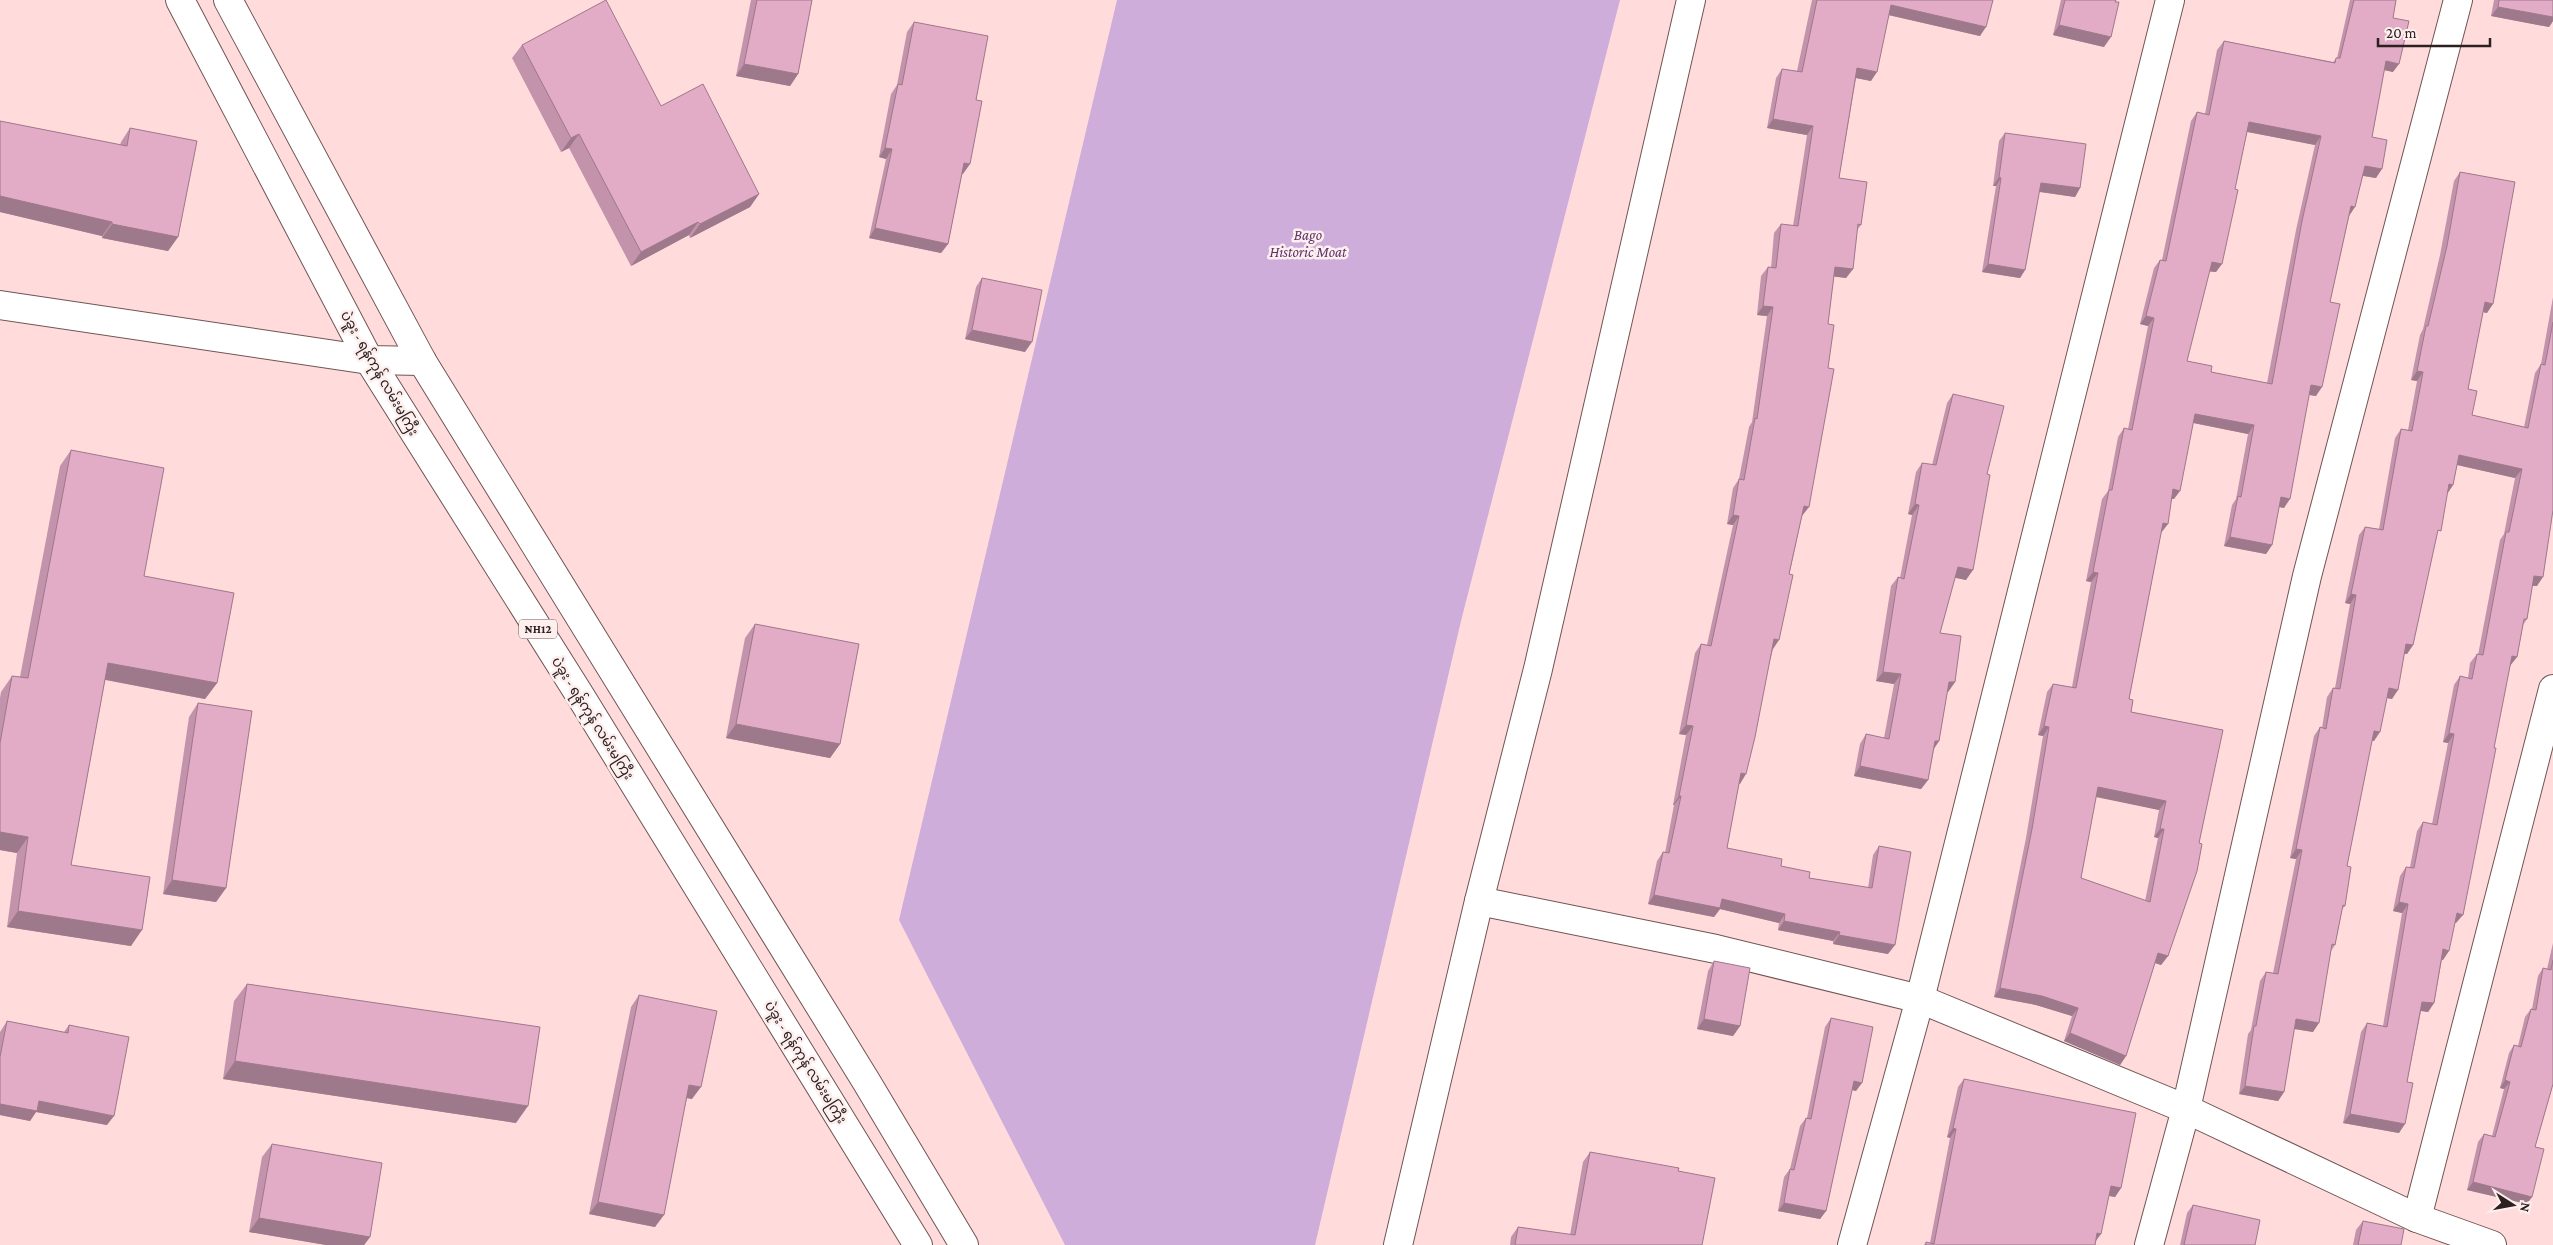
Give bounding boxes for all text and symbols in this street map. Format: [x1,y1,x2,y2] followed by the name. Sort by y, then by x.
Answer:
[2378,15,2490,47] scale bar
[2386,25,2417,41] text: 20 m
[1269,227,1347,260] water label: Bago Historic Moat
[334,307,424,440] street label: ပဲခူး - ရန်ကုန် လမ်းမကြီး
[519,620,557,638] road number: NH12
[545,653,639,784] street label: ပဲခူး - ရန်ကုန် လမ်းမကြီး
[758,997,852,1128] street label: ပဲခူး - ရန်ကုန် လမ်းမကြီး
[2488,1180,2538,1230] north arrow
[2517,1201,2535,1214] text: N

